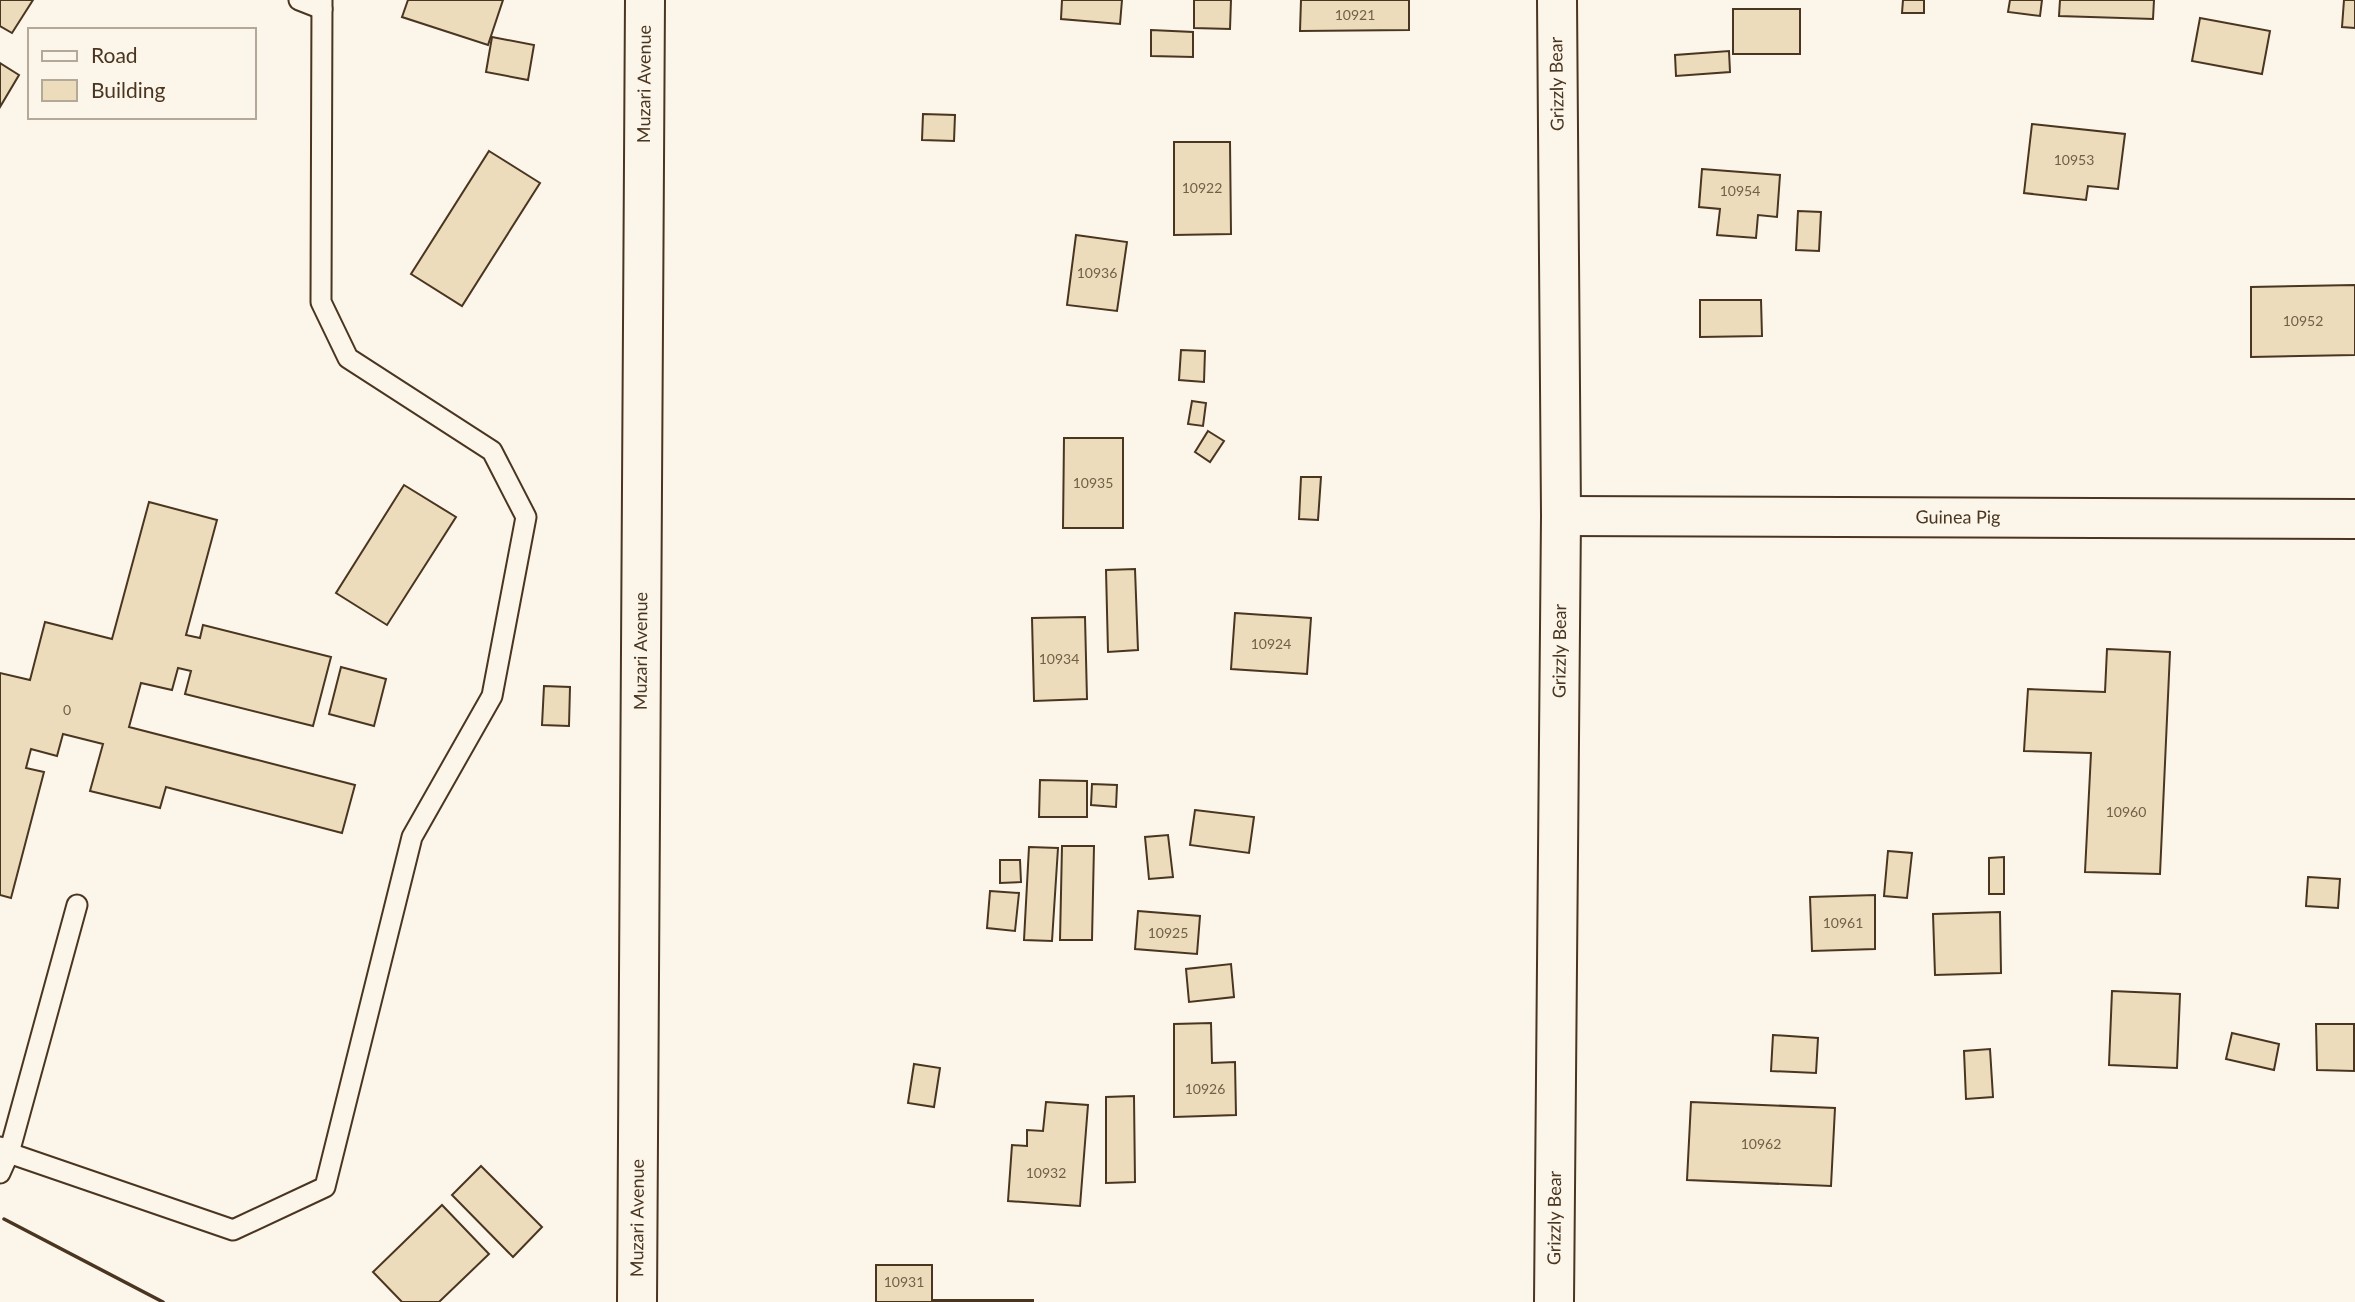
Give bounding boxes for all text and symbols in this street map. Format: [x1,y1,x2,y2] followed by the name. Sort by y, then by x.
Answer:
[1335,6,1375,23] house number: 10921
[632,25,655,143] street label: Muzari Avenue
[28,28,256,119] legend
[1544,36,1568,131] street label: Grizzly Bear
[91,42,138,67] text: Road
[91,77,166,102] text: Building
[2054,151,2094,168] house number: 10953
[1182,179,1222,196] house number: 10922
[1720,182,1760,199] house number: 10954
[1077,264,1117,281] house number: 10936
[2283,312,2323,329] house number: 10952
[1073,474,1113,491] house number: 10935
[1915,505,2001,528] street label: Guinea Pig
[629,592,651,710] street label: Muzari Avenue
[1547,603,1570,698] street label: Grizzly Bear
[1251,635,1291,652] house number: 10924
[1039,650,1079,667] house number: 10934
[63,701,71,718] house number: 0
[2106,803,2146,820] house number: 10960
[1823,914,1863,931] house number: 10961
[1148,924,1188,941] house number: 10925
[1185,1080,1225,1097] house number: 10926
[1741,1135,1781,1152] house number: 10962
[625,1159,648,1277] street label: Muzari Avenue
[1026,1164,1066,1181] house number: 10932
[1542,1170,1565,1265] street label: Grizzly Bear
[884,1273,924,1290] house number: 10931

